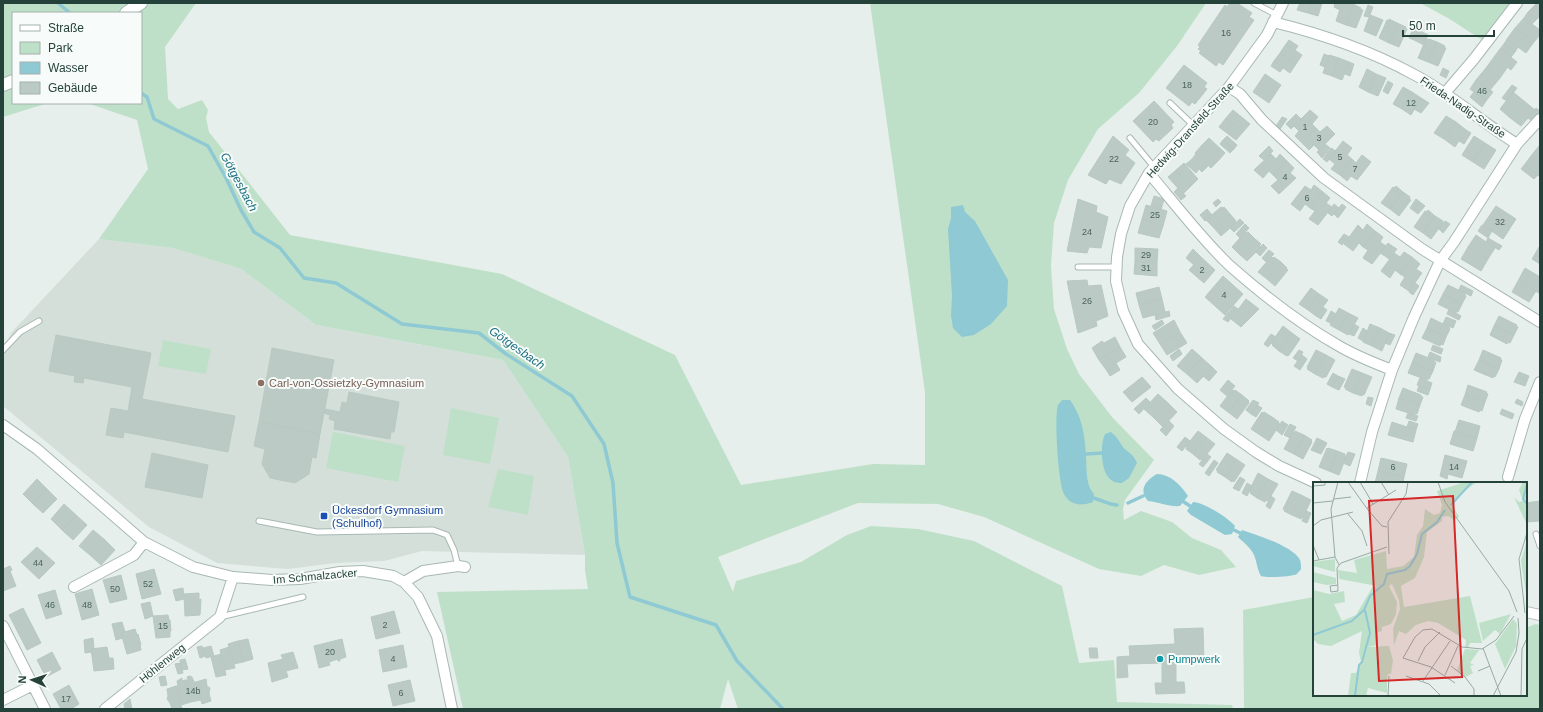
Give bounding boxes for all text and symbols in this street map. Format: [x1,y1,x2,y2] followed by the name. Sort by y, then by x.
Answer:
[12,12,142,104] legend
[1403,12,1494,38] scale bar
[1409,19,1436,33] text: 50 m
[48,21,84,35] text: Straße
[1221,28,1231,38] house number: 16
[48,41,74,55] text: Park
[48,61,88,75] text: Wasser
[1418,74,1508,140] street label: Frieda-Nadig-Straße
[1144,80,1236,180] street label: Hedwig-Dransfeld-Straße
[1182,80,1192,90] house number: 18
[48,81,98,95] text: Gebäude
[1477,86,1487,96] house number: 46
[1406,98,1416,108] house number: 12
[1148,117,1158,127] house number: 20
[1302,122,1308,132] house number: 1
[1316,133,1322,143] house number: 3
[218,150,261,214] water label: Götgesbach
[1337,152,1343,162] house number: 5
[1109,154,1119,164] house number: 22
[1352,164,1358,174] house number: 7
[1282,172,1288,182] house number: 4
[1304,193,1310,203] house number: 6
[1150,210,1160,220] house number: 25
[1495,217,1505,227] house number: 32
[1082,227,1092,237] house number: 24
[1141,250,1151,260] house number: 29
[1141,263,1151,273] house number: 31
[1199,265,1205,275] house number: 2
[1221,290,1227,300] house number: 4
[1082,296,1092,306] house number: 26
[486,324,548,372] water label: Götgesbach
[269,377,424,389] place label: Carl-von-Ossietzky-Gymnasium
[256,378,266,388] marker: Carl-von-Ossietzky-Gymnasium
[1390,462,1396,472] house number: 6
[1449,462,1459,472] house number: 14
[1313,482,1527,696] inset map
[332,504,443,529] place label: Ückesdorf Gymnasium (Schulhof)
[319,511,329,521] marker: Ückesdorf Gymnasium (Schulhof)
[33,558,43,568] house number: 44
[272,566,358,586] street label: Im Schmalzacker
[143,579,153,589] house number: 52
[110,584,120,594] house number: 50
[45,600,55,610] house number: 46
[82,600,92,610] house number: 48
[382,620,388,630] house number: 2
[158,621,168,631] house number: 15
[137,641,187,685] street label: Höhlenweg
[325,647,335,657] house number: 20
[1168,653,1220,665] place label: Pumpwerk
[390,654,396,664] house number: 4
[1155,654,1165,664] marker: Pumpwerk
[12,660,52,700] north arrow
[16,675,28,684] text: N
[185,686,201,696] house number: 14b
[398,688,404,698] house number: 6
[61,694,71,704] house number: 17

